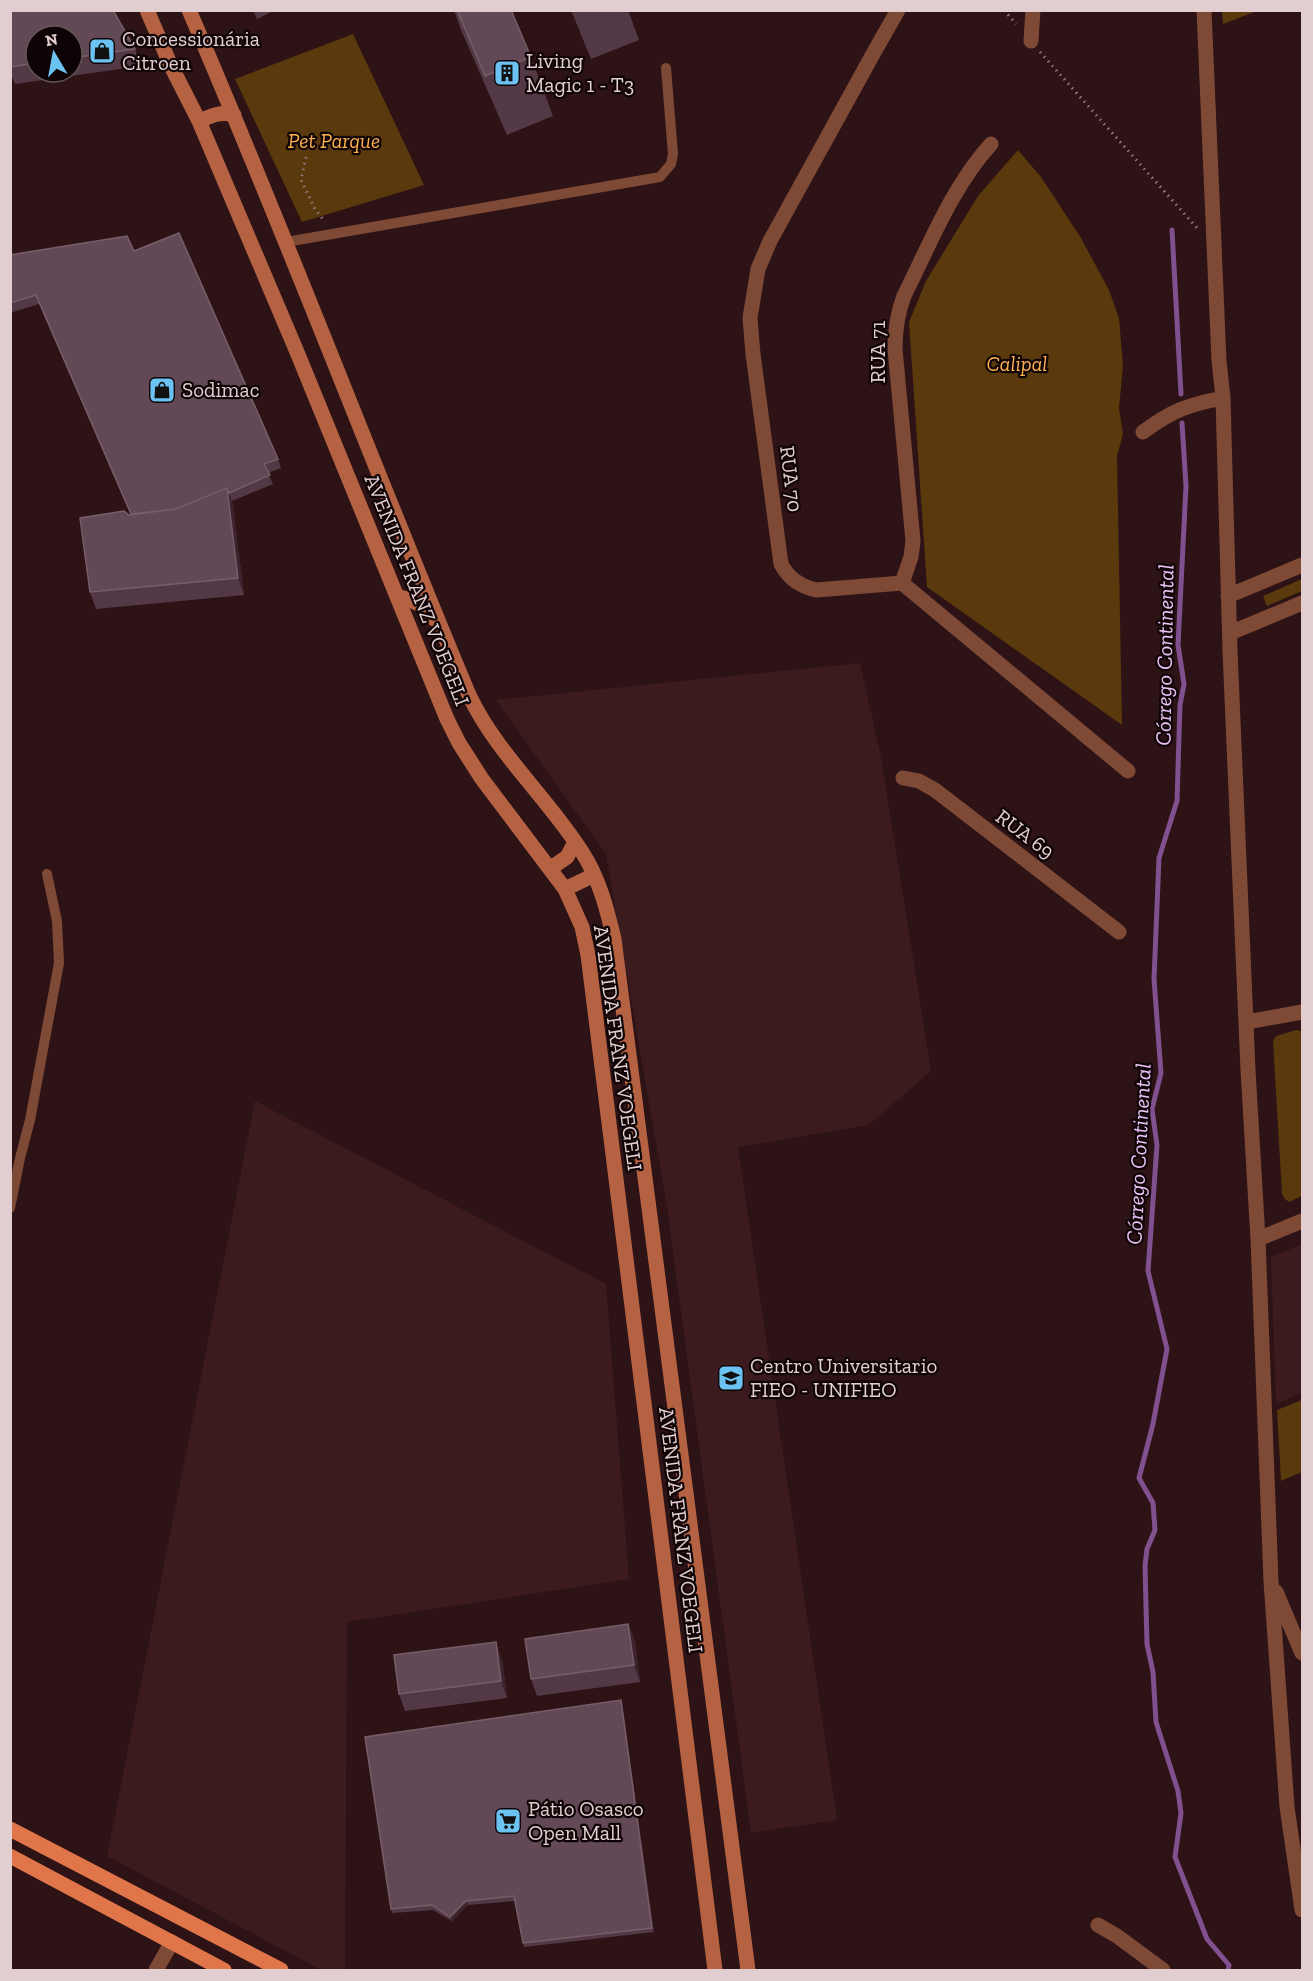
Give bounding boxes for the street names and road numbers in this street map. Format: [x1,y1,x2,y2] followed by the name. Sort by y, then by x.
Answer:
[865,321,890,383] street label: RUA 71
[775,444,808,513] street label: RUA 70
[359,470,475,709] street label: AVENIDA FRANZ VOEGELI
[991,804,1060,864] street label: RUA 69
[589,924,648,1172] street label: AVENIDA FRANZ VOEGELI
[654,1405,709,1654] street label: AVENIDA FRANZ VOEGELI

